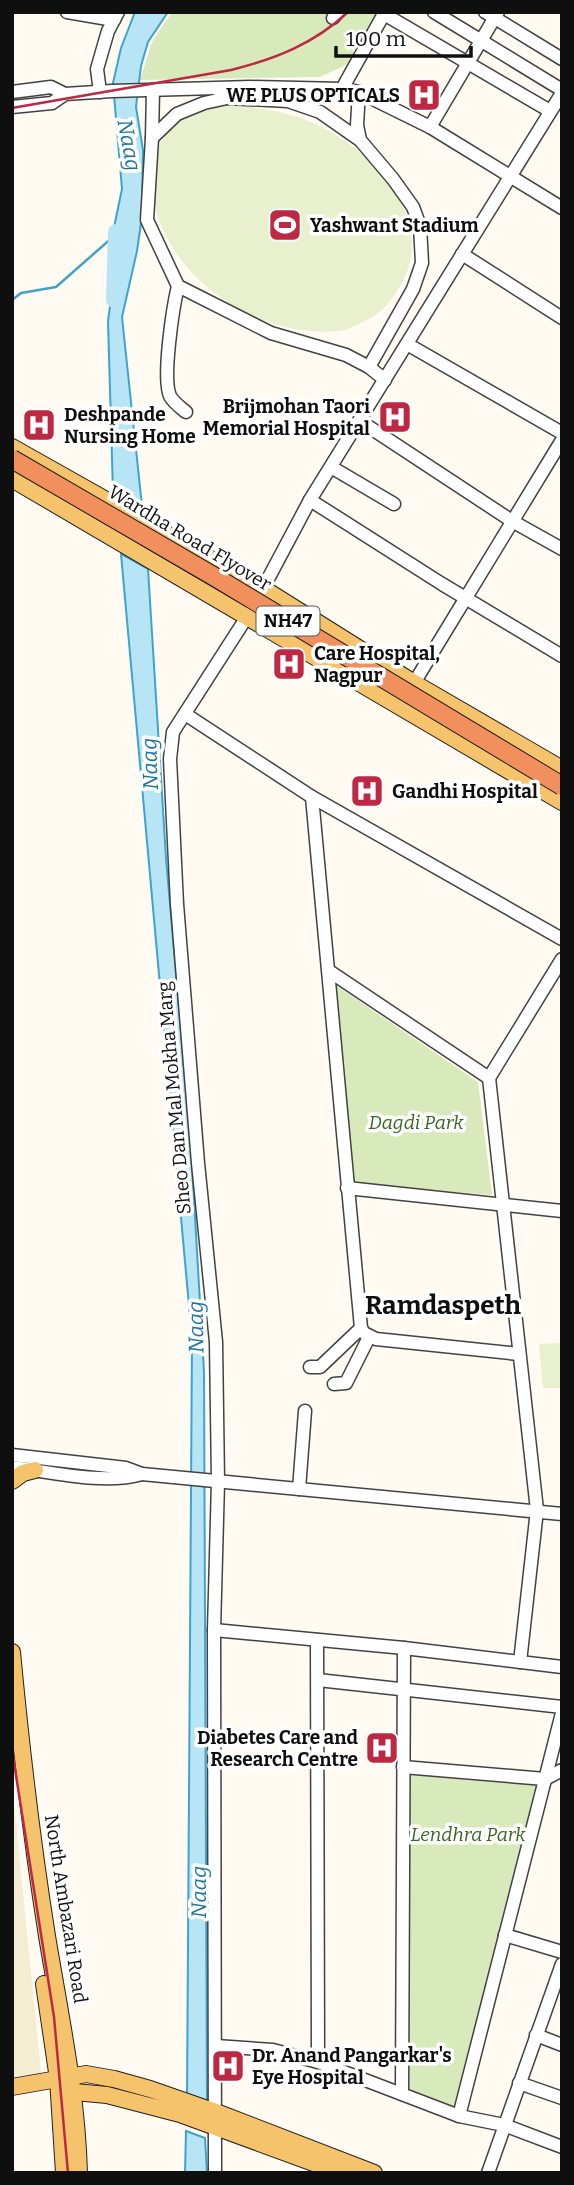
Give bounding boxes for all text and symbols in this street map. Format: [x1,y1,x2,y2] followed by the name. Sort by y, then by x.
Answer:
[336,14,471,58] scale bar
[346,26,406,52] text: 100 m
[405,76,443,114] hospital icon: WE PLUS OPTICALS
[226,84,400,107] place label: WE PLUS OPTICALS
[111,117,147,173] water label: Naag
[266,206,304,244] sports icon: Yashwant Stadium
[310,214,479,237] place label: Yashwant Stadium
[203,395,370,440] place label: Brijmohan Taori Memorial Hospital
[376,398,414,436] hospital icon: Brijmohan Taori Memorial Hospital
[64,403,196,448] place label: Deshpande Nursing Home
[20,406,58,444] hospital icon: Deshpande Nursing Home
[104,480,276,596] street label: Wardha Road Flyover
[256,606,320,636] road number: NH47
[314,642,440,687] place label: Care Hospital, Nagpur
[270,645,308,683] hospital icon: Care Hospital, Nagpur
[136,737,164,791] water label: Naag
[348,772,386,810] hospital icon: Gandhi Hospital
[392,780,538,803] place label: Gandhi Hospital
[152,980,196,1215] street label: Sheo Dan Mal Mokha Marg
[368,1111,464,1134] park label: Dagdi Park
[365,1290,522,1321] district label: Ramdaspeth
[183,1301,209,1353] water label: Naag
[197,1726,359,1771] place label: Diabetes Care and Research Centre
[363,1729,401,1767] hospital icon: Diabetes Care and Research Centre
[40,1813,92,2005] street label: North Ambazari Road
[410,1823,526,1846] park label: Lendhra Park
[186,1866,212,1918] water label: Naag
[252,2044,452,2089] place label: Dr. Anand Pangarkar's Eye Hospital
[209,2047,247,2085] hospital icon: Dr. Anand Pangarkar's Eye Hospital

